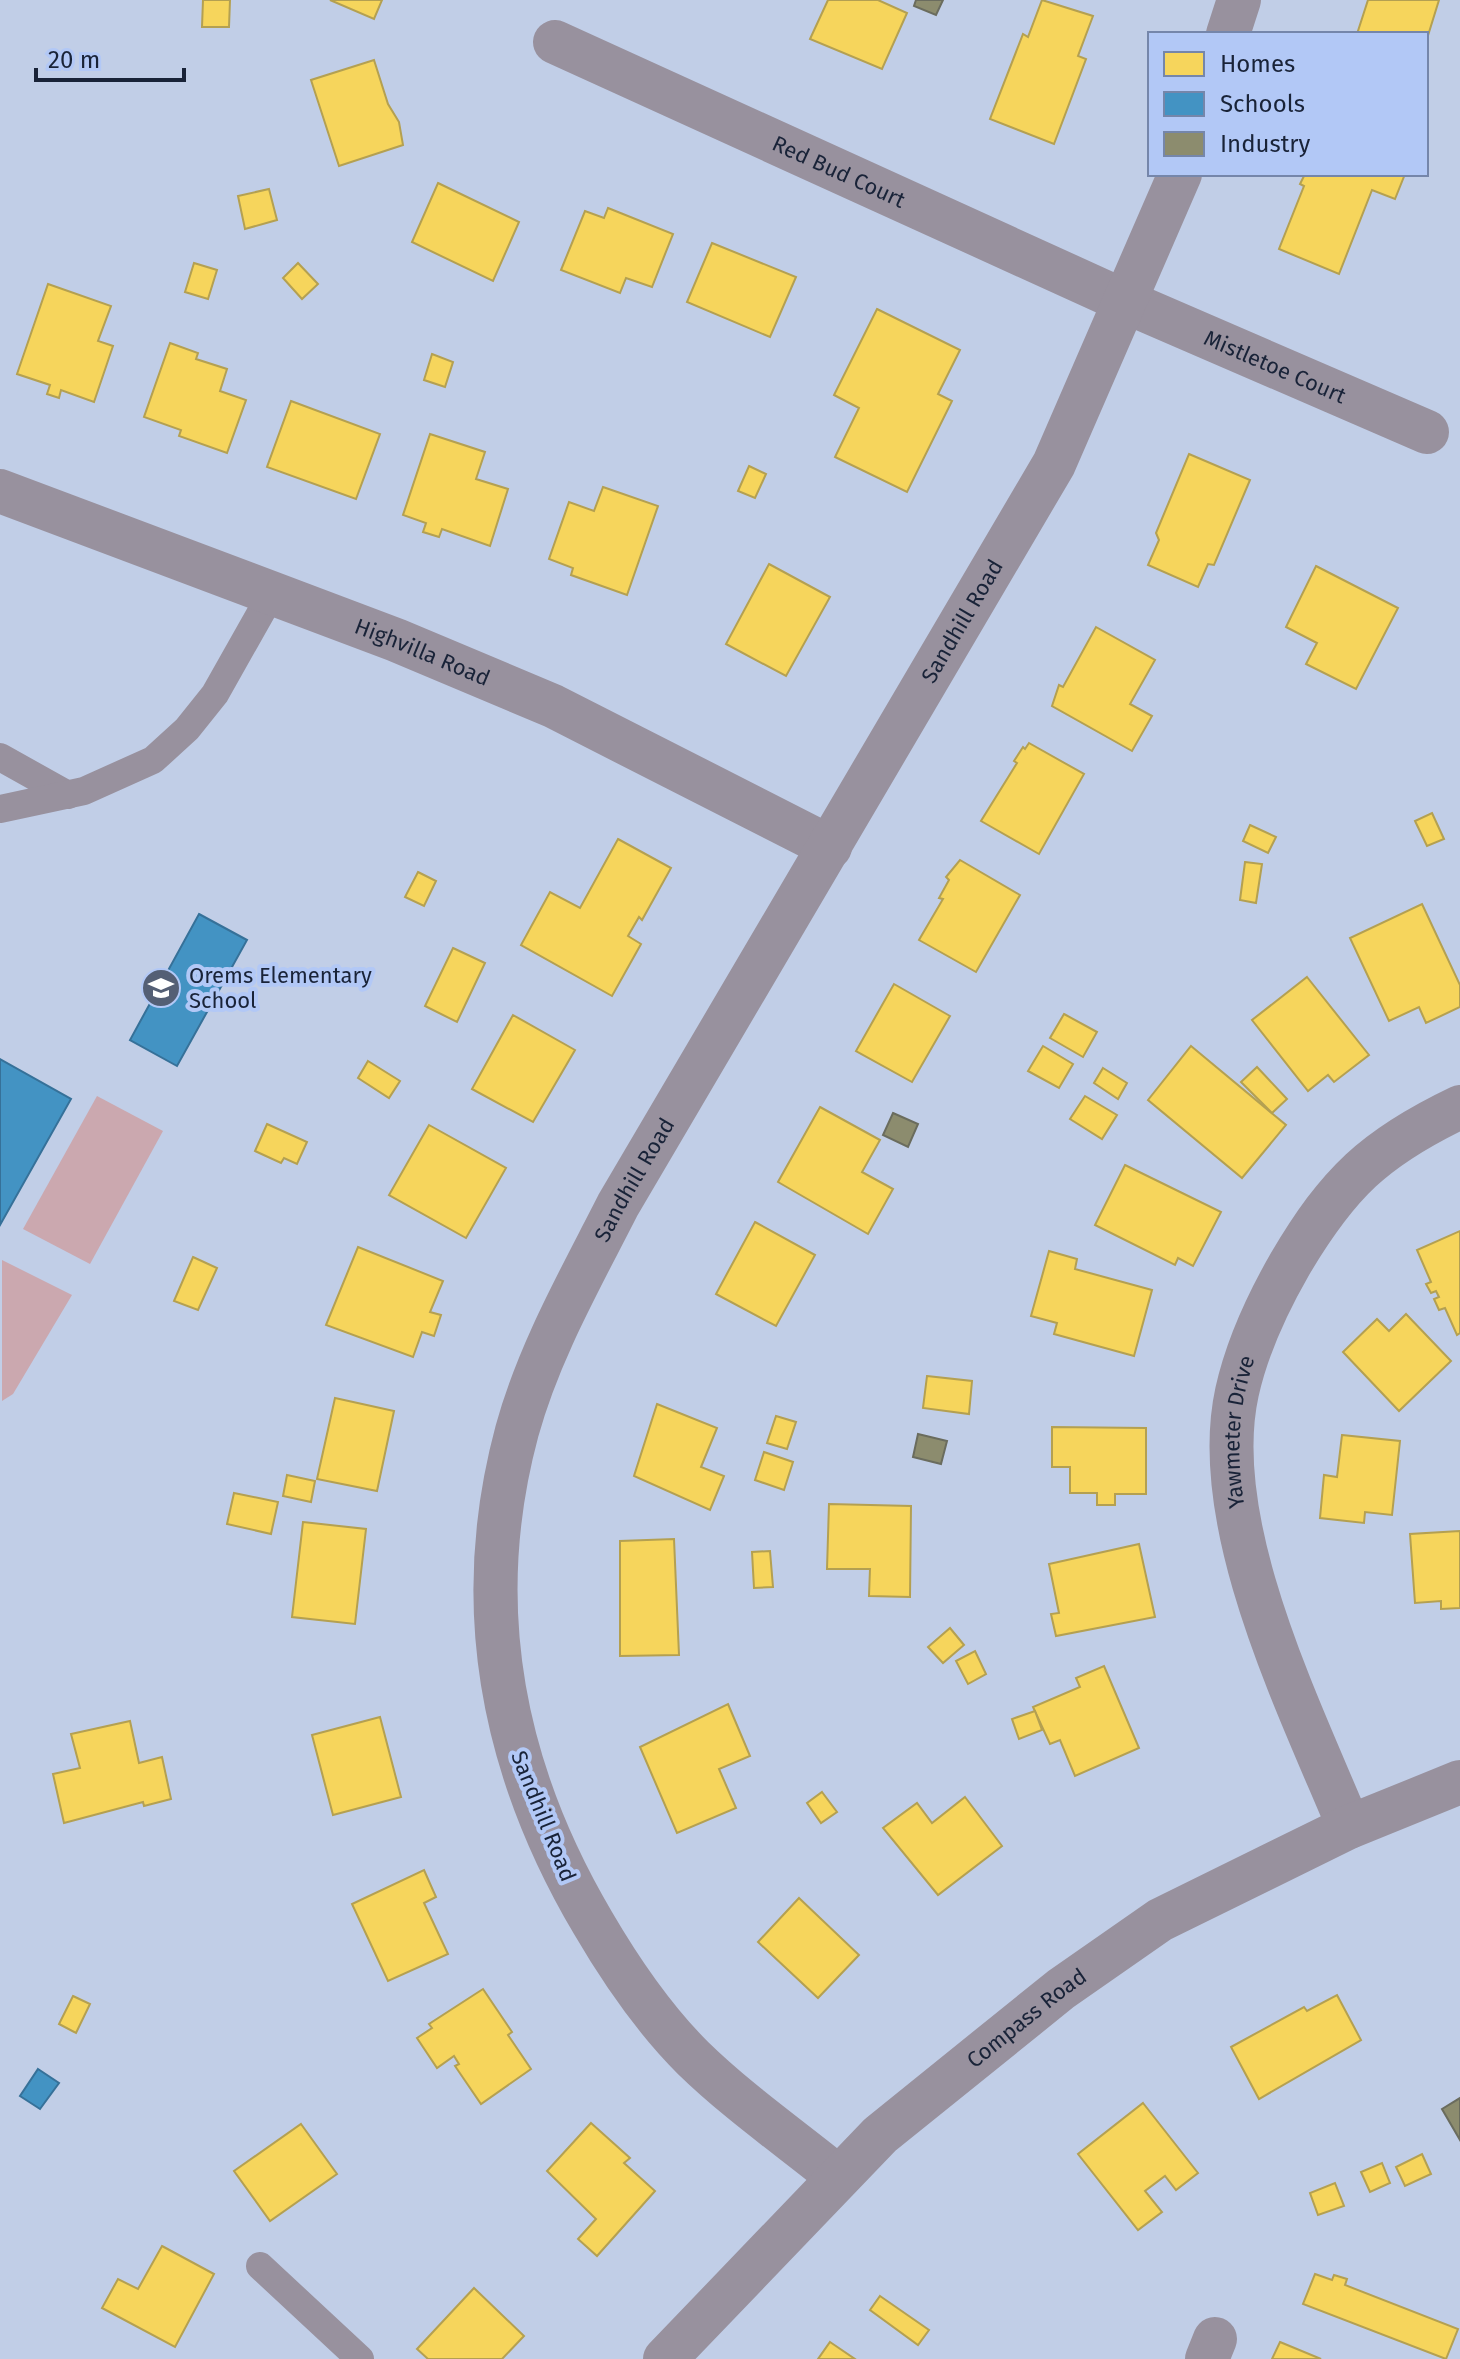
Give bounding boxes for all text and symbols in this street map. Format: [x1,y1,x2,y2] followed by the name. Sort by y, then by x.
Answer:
[36,32,184,82] scale bar
[1148,32,1428,176] legend
[48,46,100,74] text: 20 m
[1220,50,1295,78] text: Homes
[1220,90,1305,118] text: Schools
[768,130,910,214] street label: Red Bud Court
[1220,130,1311,158] text: Industry
[1200,324,1350,409] street label: Mistletoe Court
[915,554,1009,688] street label: Sandhill Road
[351,613,494,692] street label: Highvilla Road
[189,962,372,1014] place label: Orems Elementary School
[140,967,182,1009] school or university icon: Orems Elementary School
[588,1113,680,1247] street label: Sandhill Road
[1218,1352,1260,1510] street label: Yawmeter Drive
[505,1747,582,1885] street label: Sandhill Road
[961,1963,1092,2074] street label: Compass Road

